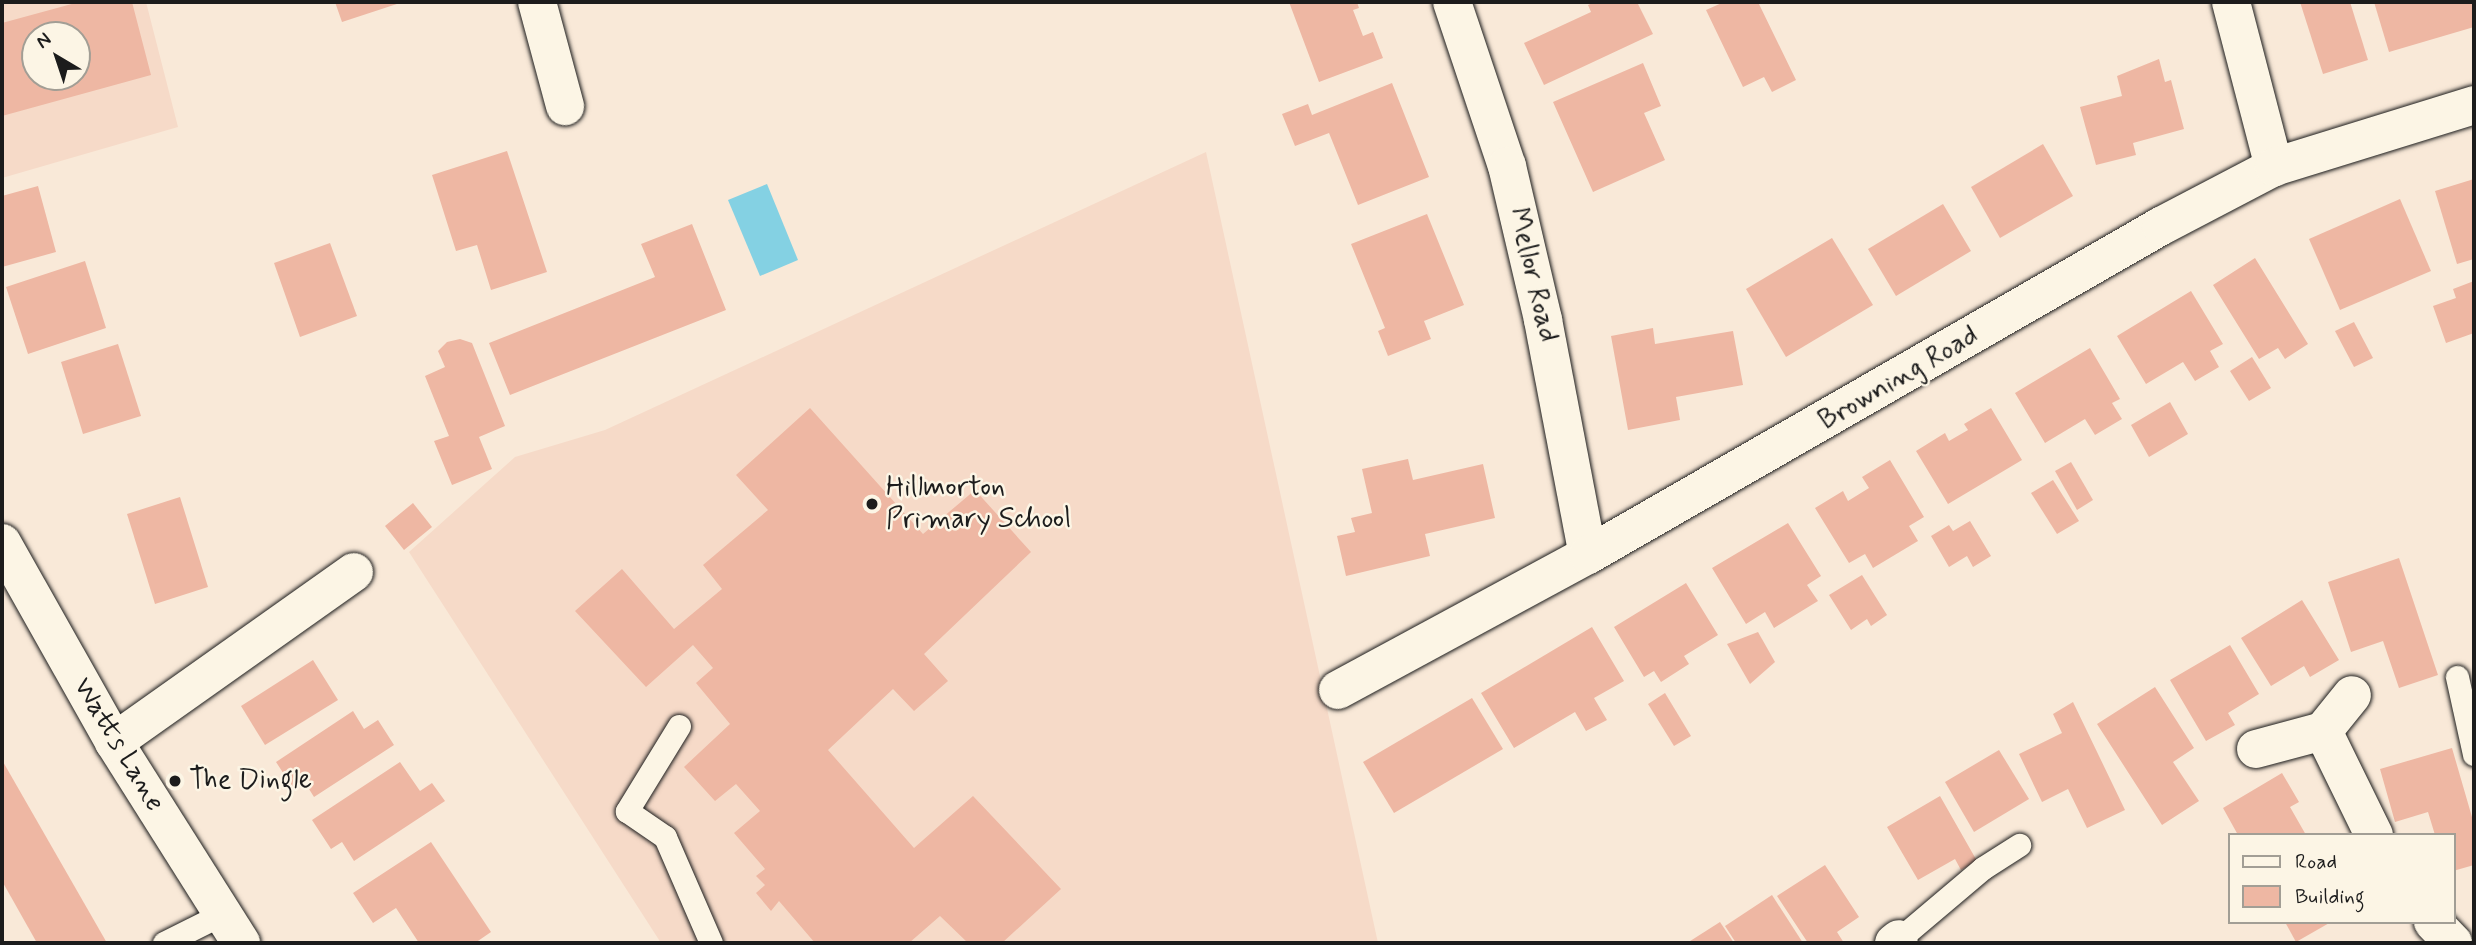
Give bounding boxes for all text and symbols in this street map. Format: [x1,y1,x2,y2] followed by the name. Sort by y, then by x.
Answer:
[21,21,91,91] north arrow
[31,27,57,55] text: N
[1500,204,1564,346] street label: Mellor Road
[1813,320,1985,438] street label: Browning Road
[886,471,1071,537] place label: Hillmorton Primary School
[864,496,880,512] marker: Hillmorton Primary School
[66,673,170,817] street label: Watts Lane
[189,764,314,798] place label: The Dingle
[167,773,183,789] marker: The Dingle
[2228,833,2455,924] legend
[2295,848,2337,876] text: Road
[2295,883,2365,911] text: Building

